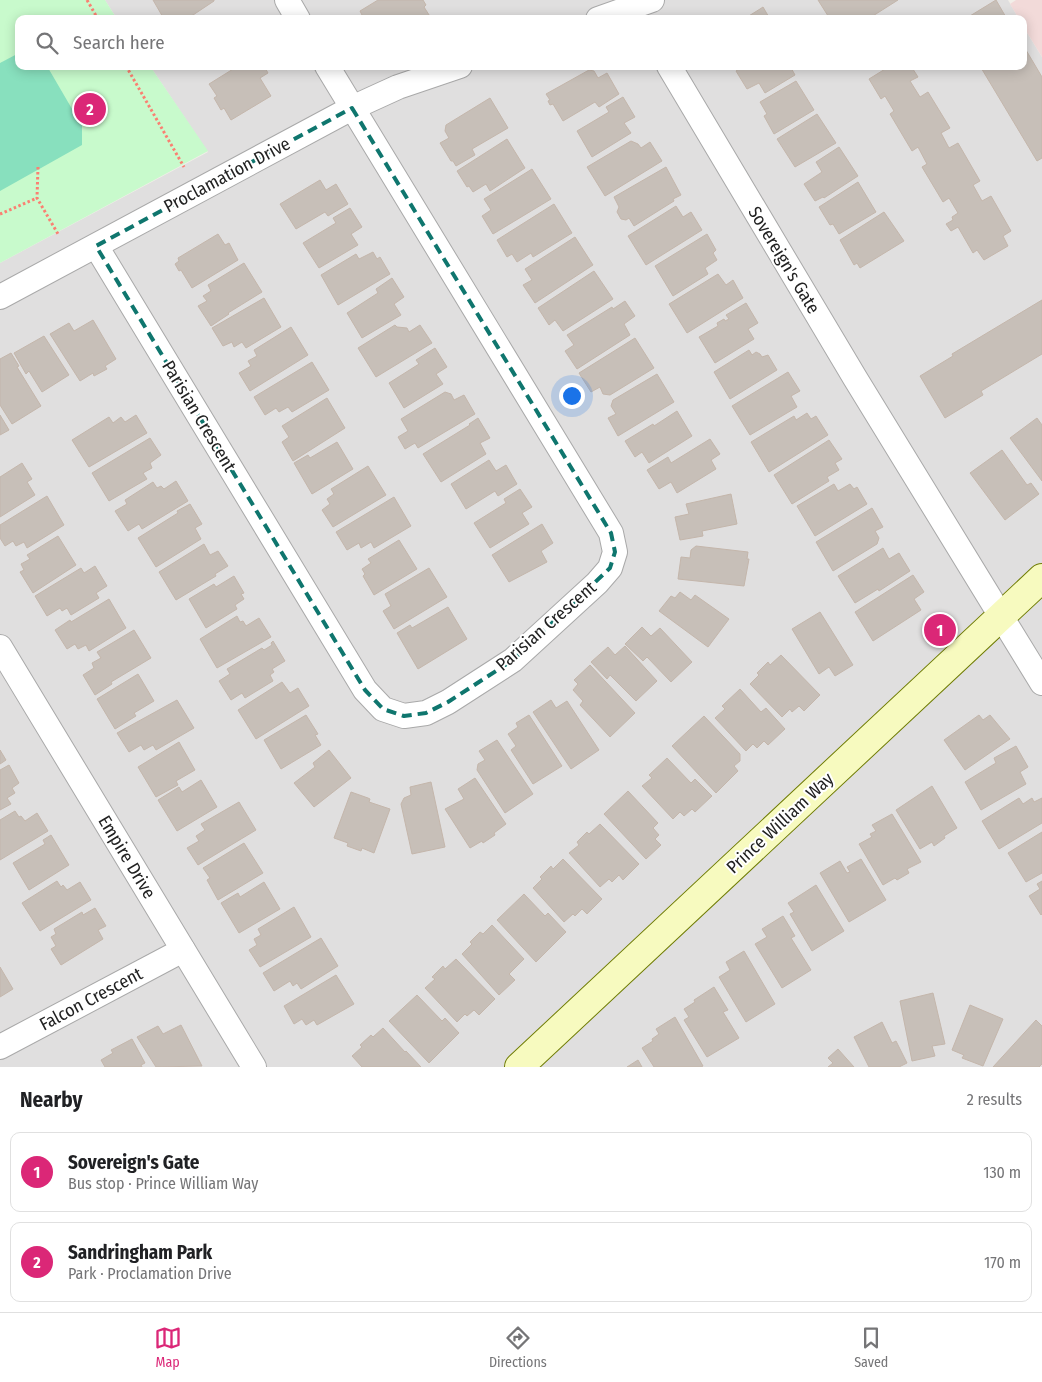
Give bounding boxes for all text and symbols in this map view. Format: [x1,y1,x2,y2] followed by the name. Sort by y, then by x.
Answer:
[15,15,1027,70] search box
[33,29,61,57] icon: search
[73,31,165,54] text: Search here
[74,90,106,128] pin: 2
[160,132,294,218] street label: Proclamation Drive
[743,202,825,318] street label: Sovereign's Gate
[157,356,241,476] street label: Parisian Crescent
[559,383,585,409] your location
[491,576,601,676] street label: Parisian Crescent
[924,611,956,649] pin: 1
[722,768,838,878] street label: Prince William Way
[94,811,160,903] street label: Empire Drive
[36,963,146,1035] street label: Falcon Crescent
[20,1087,82,1113] text: Nearby
[967,1090,1022,1109] text: 2 results
[68,1151,199,1174] text: Sovereign's Gate
[34,1163,40,1182] text: 1
[983,1163,1021,1182] text: 130 m
[68,1174,258,1193] text: Bus stop · Prince William Way
[68,1241,212,1264] text: Sandringham Park
[33,1253,41,1272] text: 2
[984,1253,1021,1272] text: 170 m
[68,1264,232,1283] text: Park · Proclamation Drive
[154,1324,182,1371] tab: Map
[489,1324,547,1371] tab: Directions
[854,1324,888,1371] tab: Saved

